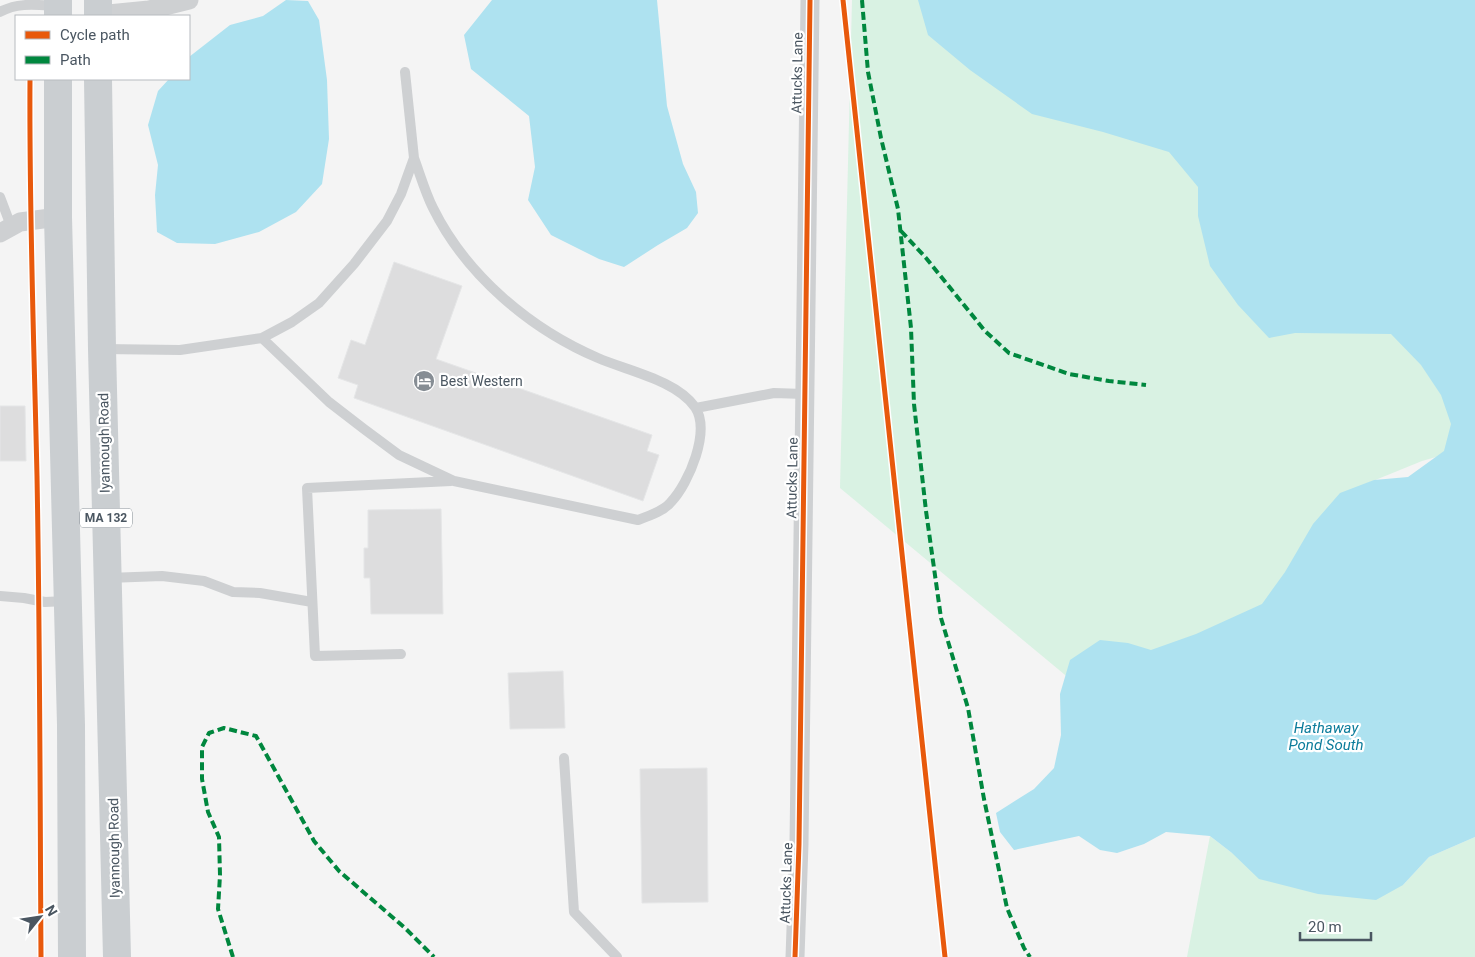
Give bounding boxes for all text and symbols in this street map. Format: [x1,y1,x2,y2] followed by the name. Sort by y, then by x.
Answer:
[15,15,190,80] legend
[60,26,130,44] text: Cycle path
[788,32,806,114] street label: Attucks Lane
[60,51,91,69] text: Path
[412,369,436,393] hotel icon: Best Western
[440,373,523,389] place label: Best Western
[95,393,113,493] street label: Iyannough Road
[783,437,801,519] street label: Attucks Lane
[80,508,132,528] road number: MA 132
[1288,719,1364,754] water label: Hathaway Pond South
[105,798,123,898] street label: Iyannough Road
[777,842,795,924] street label: Attucks Lane
[15,892,65,942] north arrow
[42,902,61,919] text: N
[1300,910,1371,942] scale bar
[1308,918,1342,936] text: 20 m

